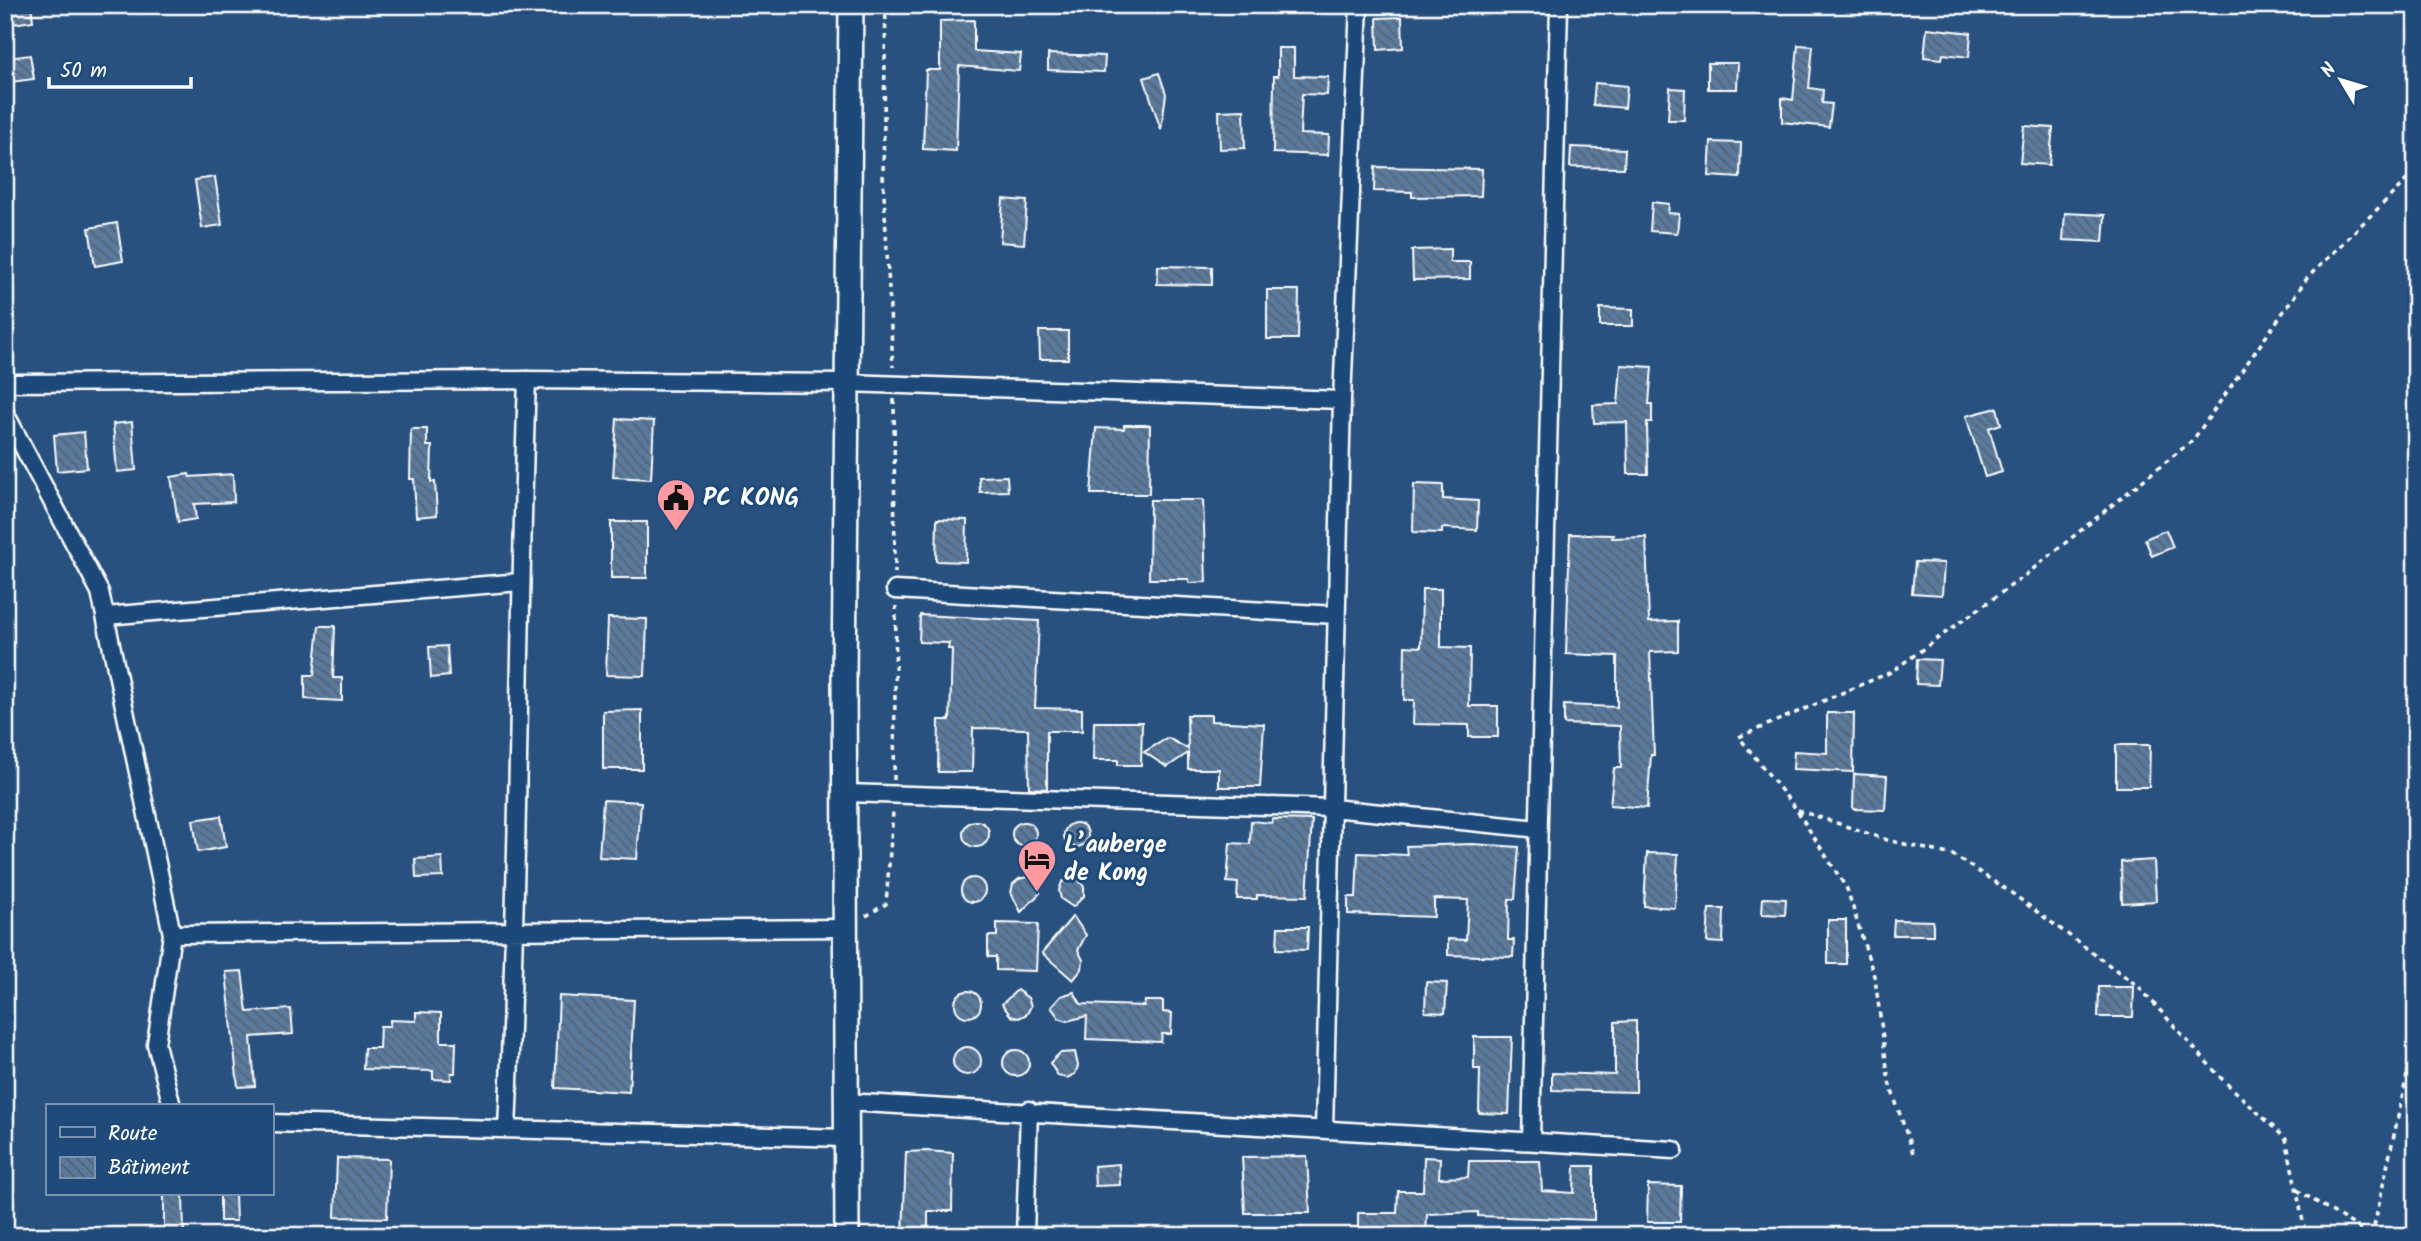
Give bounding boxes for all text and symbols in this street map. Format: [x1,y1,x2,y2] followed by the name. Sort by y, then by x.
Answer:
[49,46,191,90] scale bar
[2306,46,2376,116] north arrow
[60,55,107,88] text: 50 m
[2314,57,2345,85] text: N
[655,477,697,532] public building icon: PC KONG
[703,479,799,518] place label: PC KONG
[1064,826,1167,893] place label: L’auberge de Kong
[1016,838,1058,893] hotel icon: L’auberge de Kong
[46,1104,273,1196] legend
[108,1118,158,1151] text: Route
[108,1152,191,1185] text: Bâtiment

